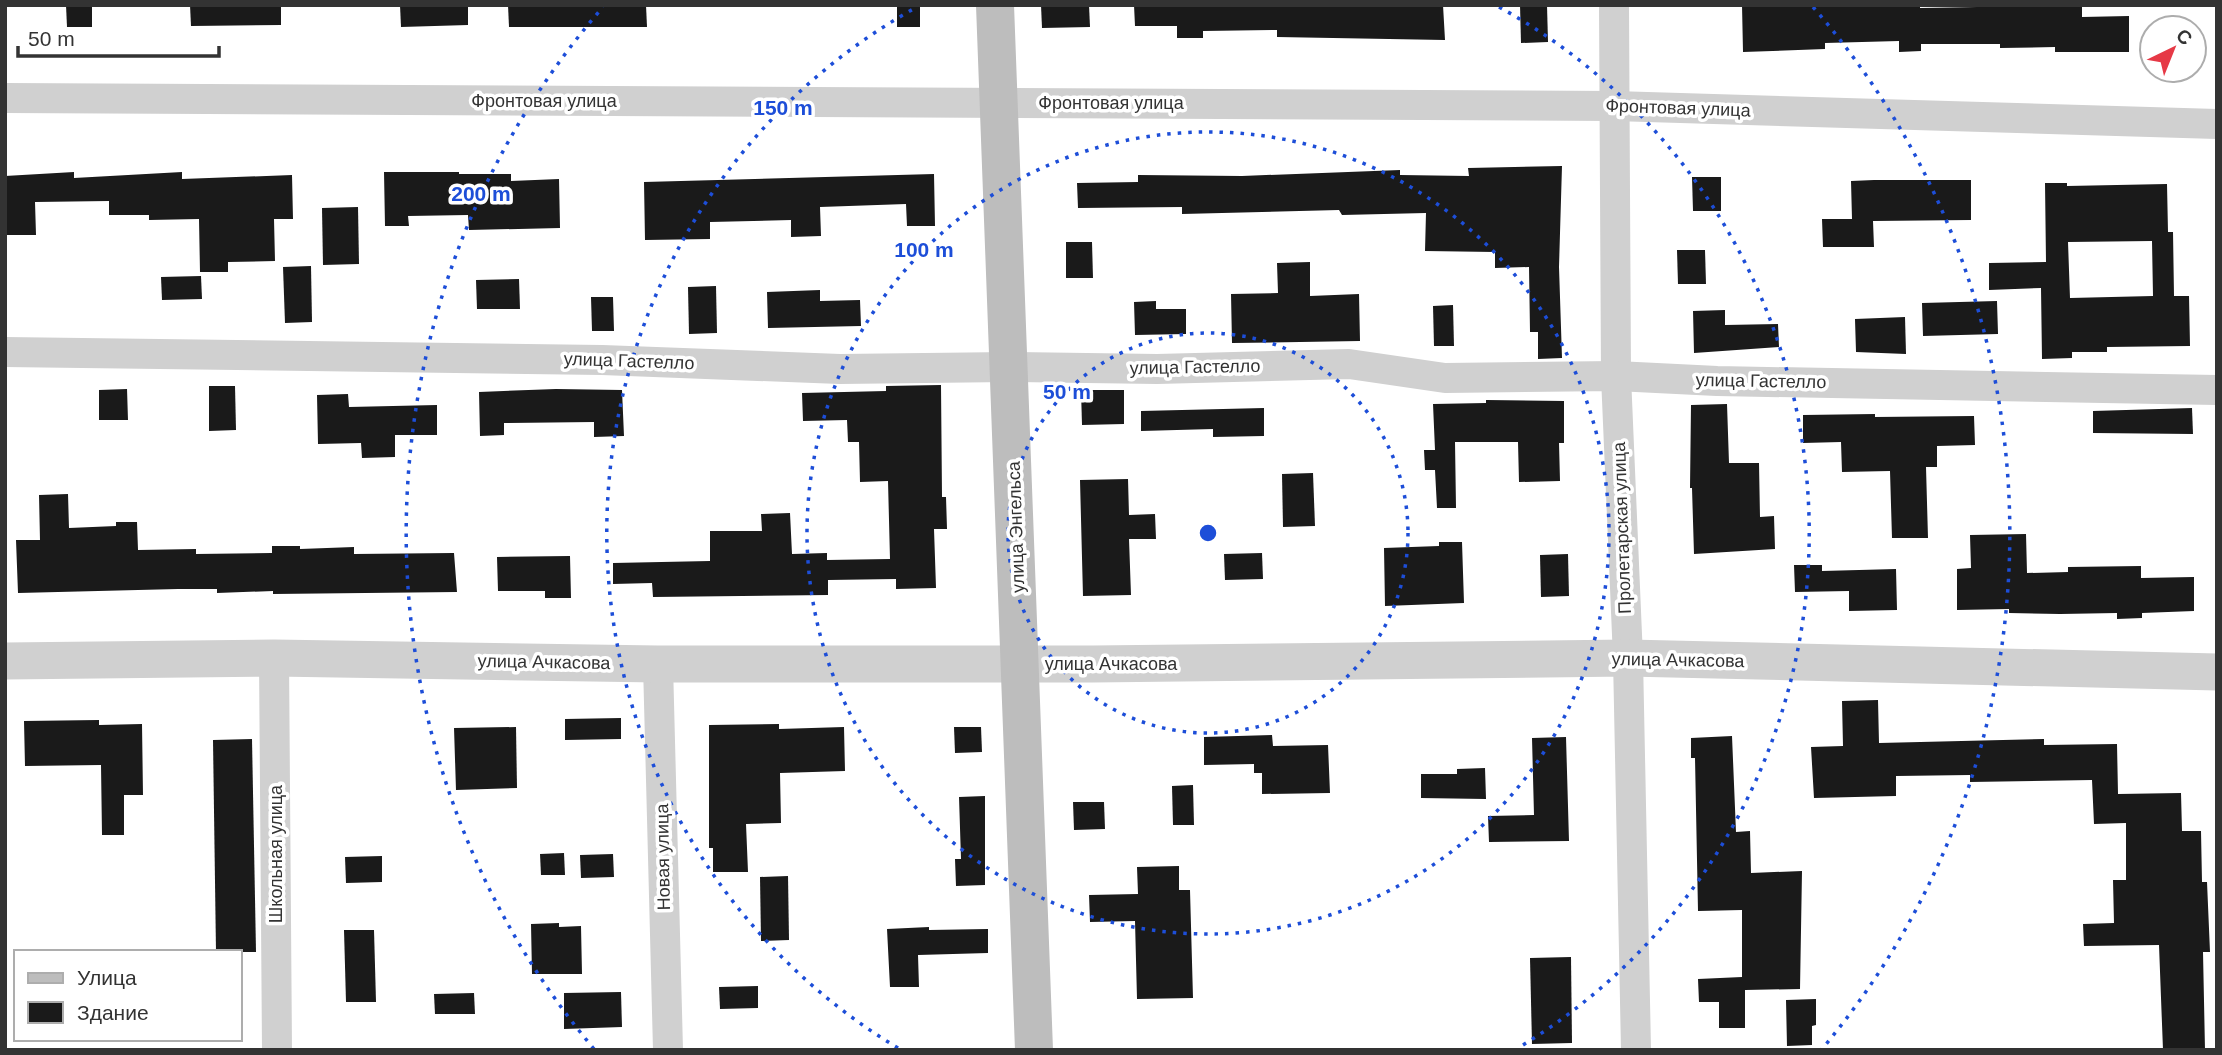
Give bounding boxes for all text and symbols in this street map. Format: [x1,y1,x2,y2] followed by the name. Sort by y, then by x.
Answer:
[18,14,219,58] scale bar
[2138,14,2208,84] north arrow
[2172,25,2197,49] text: С
[28,27,75,50] text: 50 m
[471,91,618,111] street label: Фронтовая улица
[1038,93,1185,113] street label: Фронтовая улица
[1605,95,1752,121] street label: Фронтовая улица
[753,96,813,119] text: 150 m
[451,182,511,205] text: 200 m
[894,238,954,261] text: 100 m
[563,349,695,373] street label: улица Гастелло
[1129,356,1261,378] street label: улица Гастелло
[1695,370,1827,392] street label: улица Гастелло
[1043,380,1091,403] text: 50 m
[1609,441,1635,614] street label: Пролетарская улица
[1004,460,1028,593] street label: улица Энгельса
[1196,521,1220,545] centre of rings
[1611,649,1746,671] street label: улица Ачкасова
[477,651,612,673] street label: улица Ачкасова
[1045,654,1178,674] street label: улица Ачкасова
[266,784,286,923] street label: Школьная улица
[652,803,674,910] street label: Новая улица
[14,950,242,1041] legend
[77,966,137,989] text: Улица
[77,1001,149,1024] text: Здание

